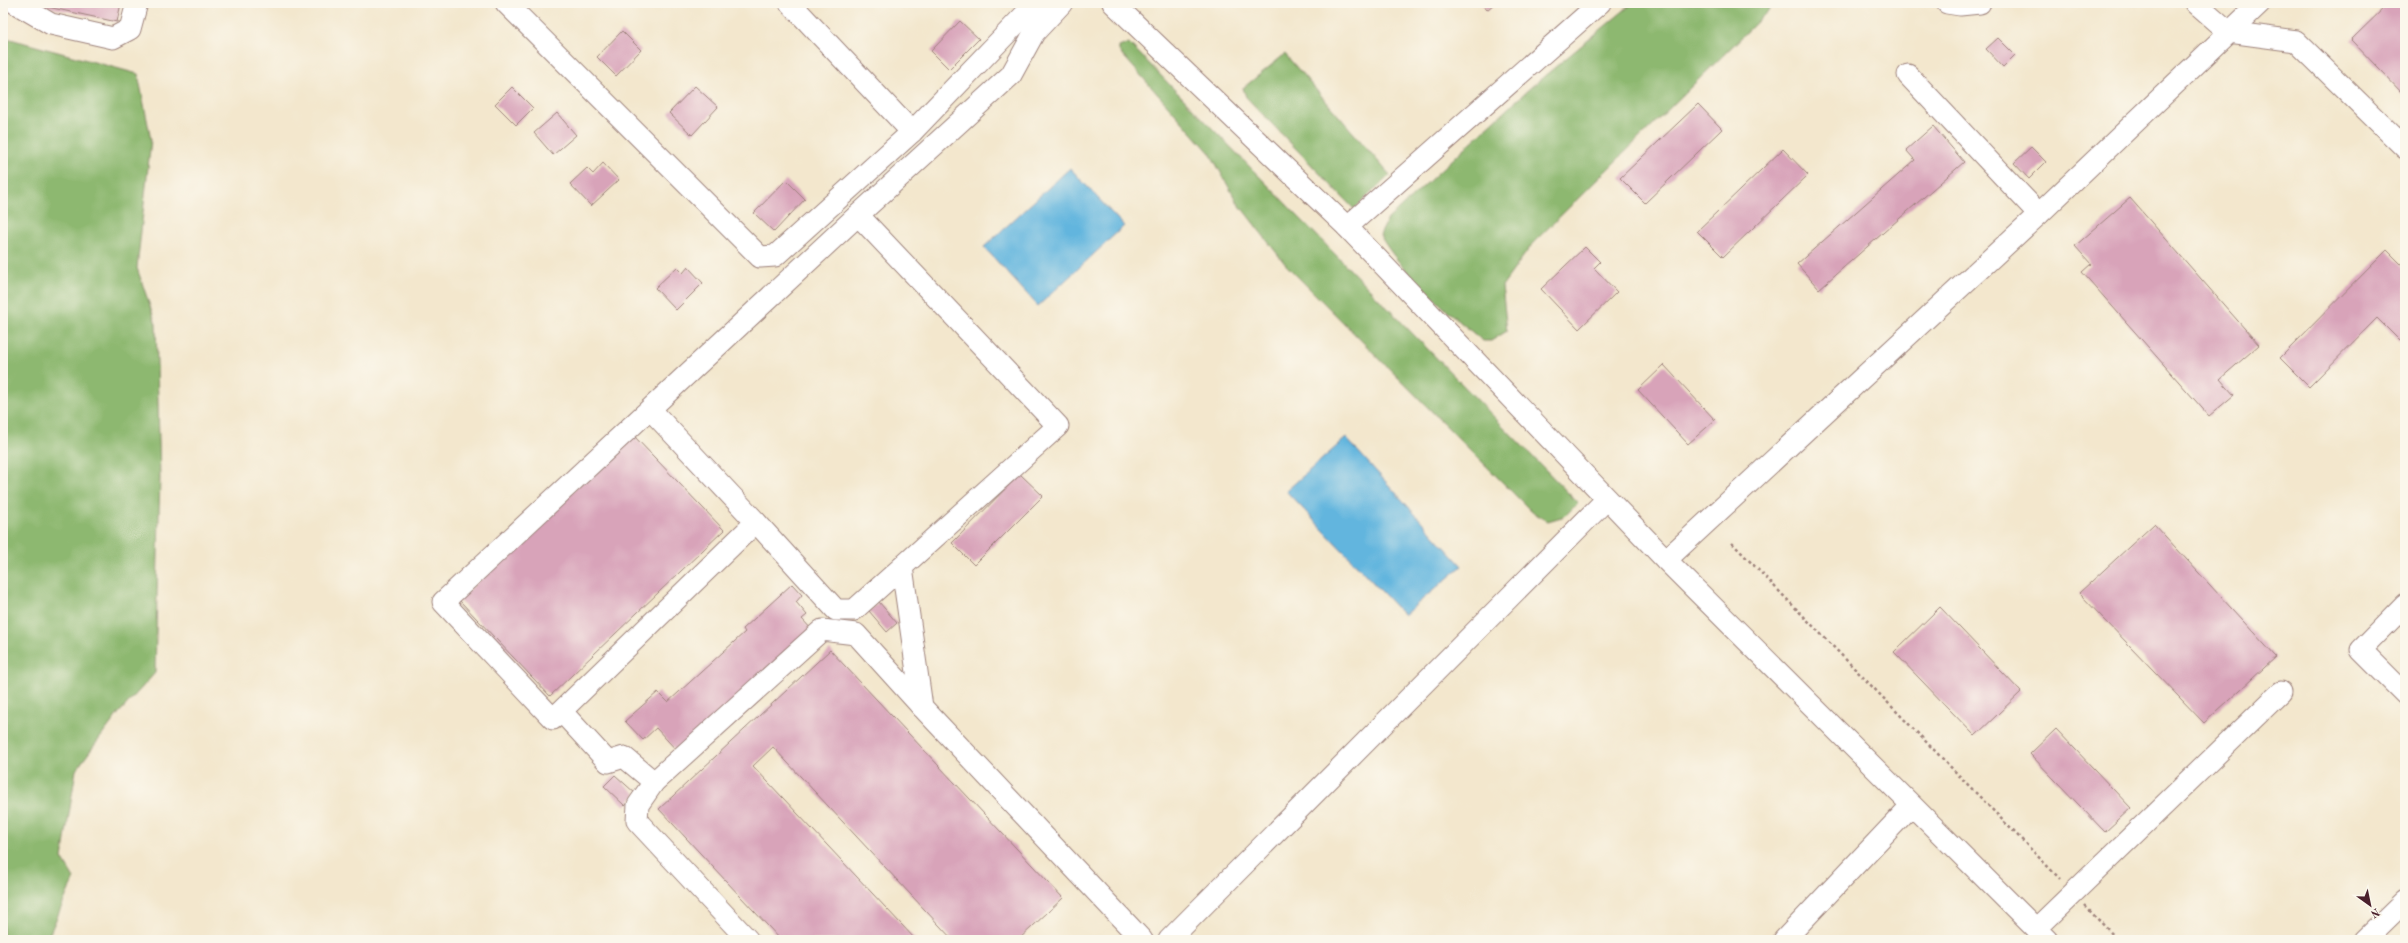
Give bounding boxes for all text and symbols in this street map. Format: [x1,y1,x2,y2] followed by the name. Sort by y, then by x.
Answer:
[2350,885,2390,925] north arrow
[2368,905,2381,919] text: N

